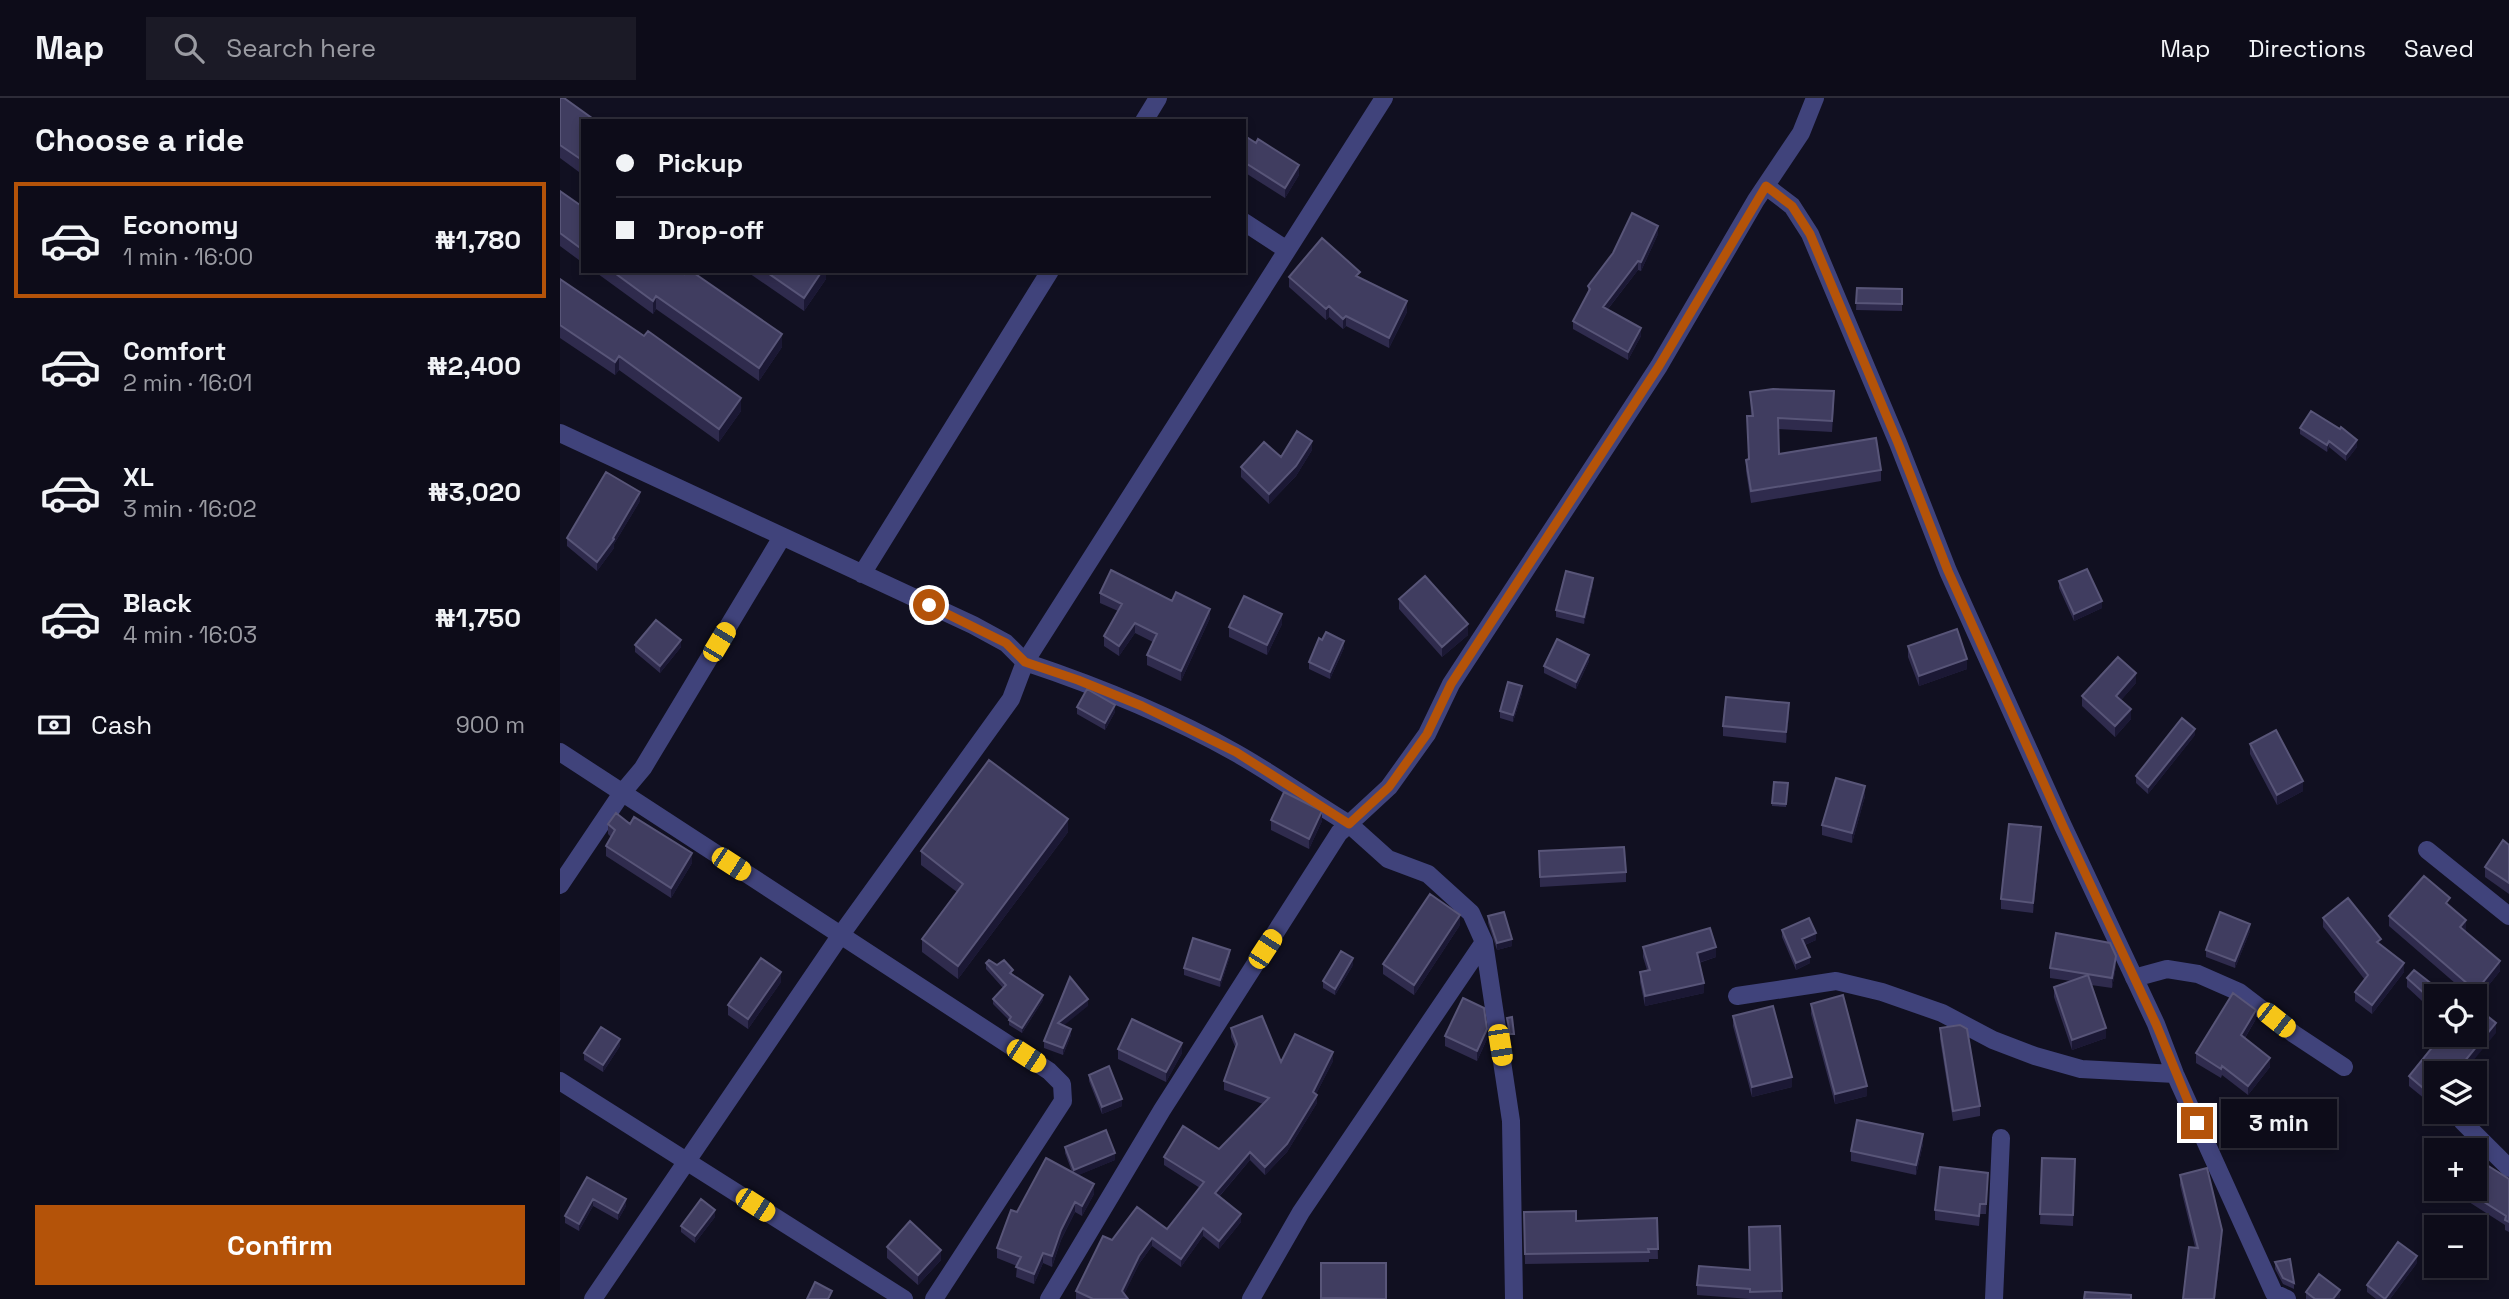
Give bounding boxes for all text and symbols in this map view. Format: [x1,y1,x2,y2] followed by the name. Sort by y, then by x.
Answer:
[146,17,636,80] search box
[35,27,104,69] text: Map
[170,29,208,67] icon: search
[226,31,376,65] text: Search here
[2160,33,2210,64] text: Map
[2248,33,2366,64] text: Directions
[2404,33,2474,64] text: Saved
[35,120,245,160] text: Choose a ride
[658,146,743,180] text: Pickup
[123,208,239,242] text: Economy
[39,209,102,272] icon: car
[658,213,764,247] text: Drop-off
[435,223,521,257] text: ₦1,780
[123,242,253,272] text: 1 min · 16:00
[123,334,226,368] text: Comfort
[39,335,102,398] icon: car
[427,349,521,383] text: ₦2,400
[123,368,252,398] text: 2 min · 16:01
[123,460,154,494] text: XL
[39,461,102,524] icon: car
[428,475,521,509] text: ₦3,020
[123,494,257,524] text: 3 min · 16:02
[123,586,192,620] text: Black
[39,587,102,650] icon: car
[913,589,945,621] route start
[435,601,521,635] text: ₦1,750
[700,619,739,665] car
[123,620,257,650] text: 4 min · 16:03
[35,706,73,744] icon: cash
[91,708,152,742] text: Cash
[456,710,525,740] text: 900 m
[708,844,755,884] car
[1245,926,1286,972] car
[2424,984,2487,1278] map controls
[2424,984,2487,1047] button: locate
[2253,999,2300,1041] car
[1487,1023,1514,1067] car
[1003,1036,1050,1076] car
[2424,1061,2487,1124] button: layers
[2222,1098,2337,1148] callout: 3 min
[2181,1107,2213,1139] route end
[2249,1108,2309,1138] text: 3 min
[2424,1138,2487,1201] button: +
[732,1185,779,1225] car
[35,1205,525,1285] button: Confirm
[2424,1215,2487,1278] button: −

